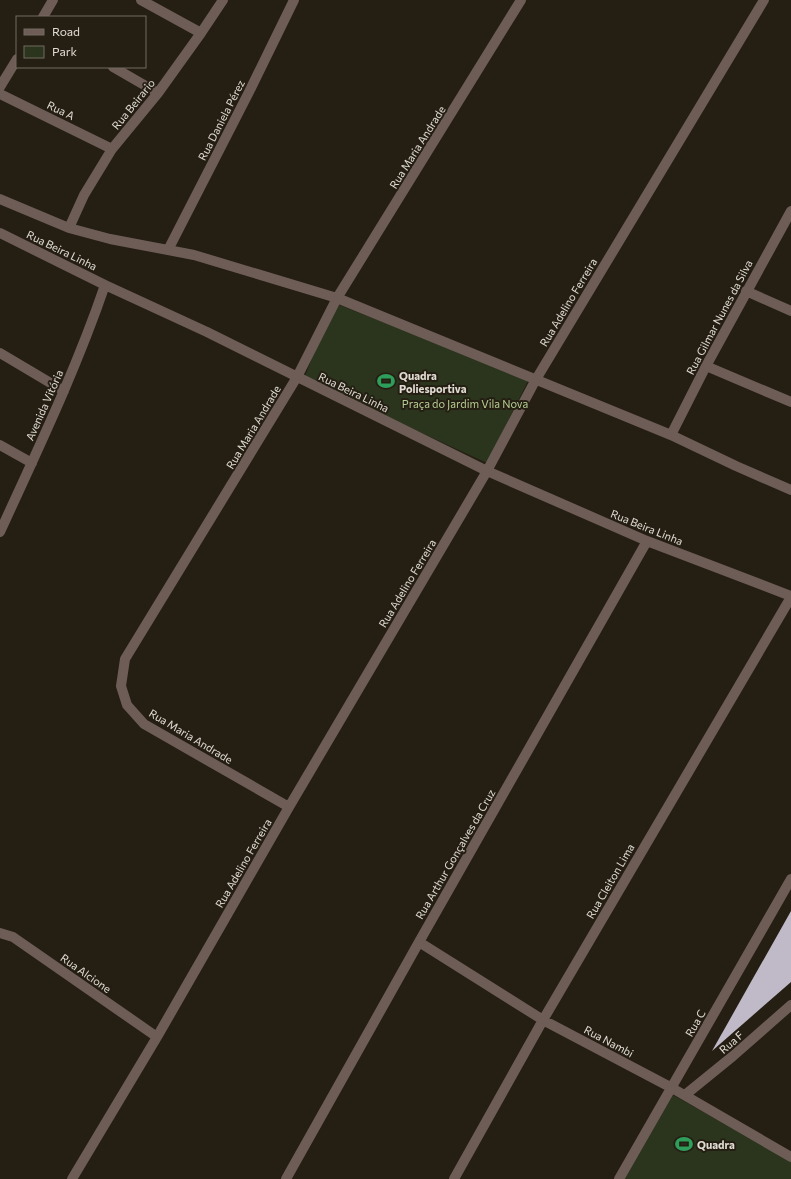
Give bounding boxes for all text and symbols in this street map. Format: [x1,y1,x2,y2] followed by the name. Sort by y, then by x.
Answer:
[16,16,146,68] legend
[52,24,80,38] text: Road
[52,44,78,58] text: Park
[109,76,157,132] street label: Rua Beirario
[195,77,247,162] street label: Rua Daniela Pérez
[45,98,77,122] street label: Rua A
[386,103,448,191] street label: Rua Maria Andrade
[25,227,99,273] street label: Rua Beira Linha
[537,256,599,348] street label: Rua Adelino Ferreira
[683,257,755,377] street label: Rua Gilmar Nunes da Silva
[23,368,65,442] street label: Avenida Vitória
[317,369,391,415] street label: Rua Beira Linha
[399,369,467,395] place label: Quadra Poliesportiva
[376,371,396,391] sports icon: Quadra Poliesportiva
[223,383,283,471] street label: Rua Maria Andrade
[402,397,528,411] park label: Praça do Jardim Vila Nova
[609,507,685,547] street label: Rua Beira Linha
[376,537,438,629] street label: Rua Adelino Ferreira
[147,706,235,766] street label: Rua Maria Andrade
[412,786,498,921] street label: Rua Arthur Gonçalves da Cruz
[212,816,274,910] street label: Rua Adelino Ferreira
[583,841,637,921] street label: Rua Cleiton Lima
[58,951,114,995] street label: Rua Alcione
[682,1007,708,1039] street label: Rua C
[582,1023,636,1060] street label: Rua Nambi
[716,1028,746,1056] street label: Rua F
[674,1134,694,1154] sports icon: Quadra
[697,1138,735,1151] place label: Quadra

